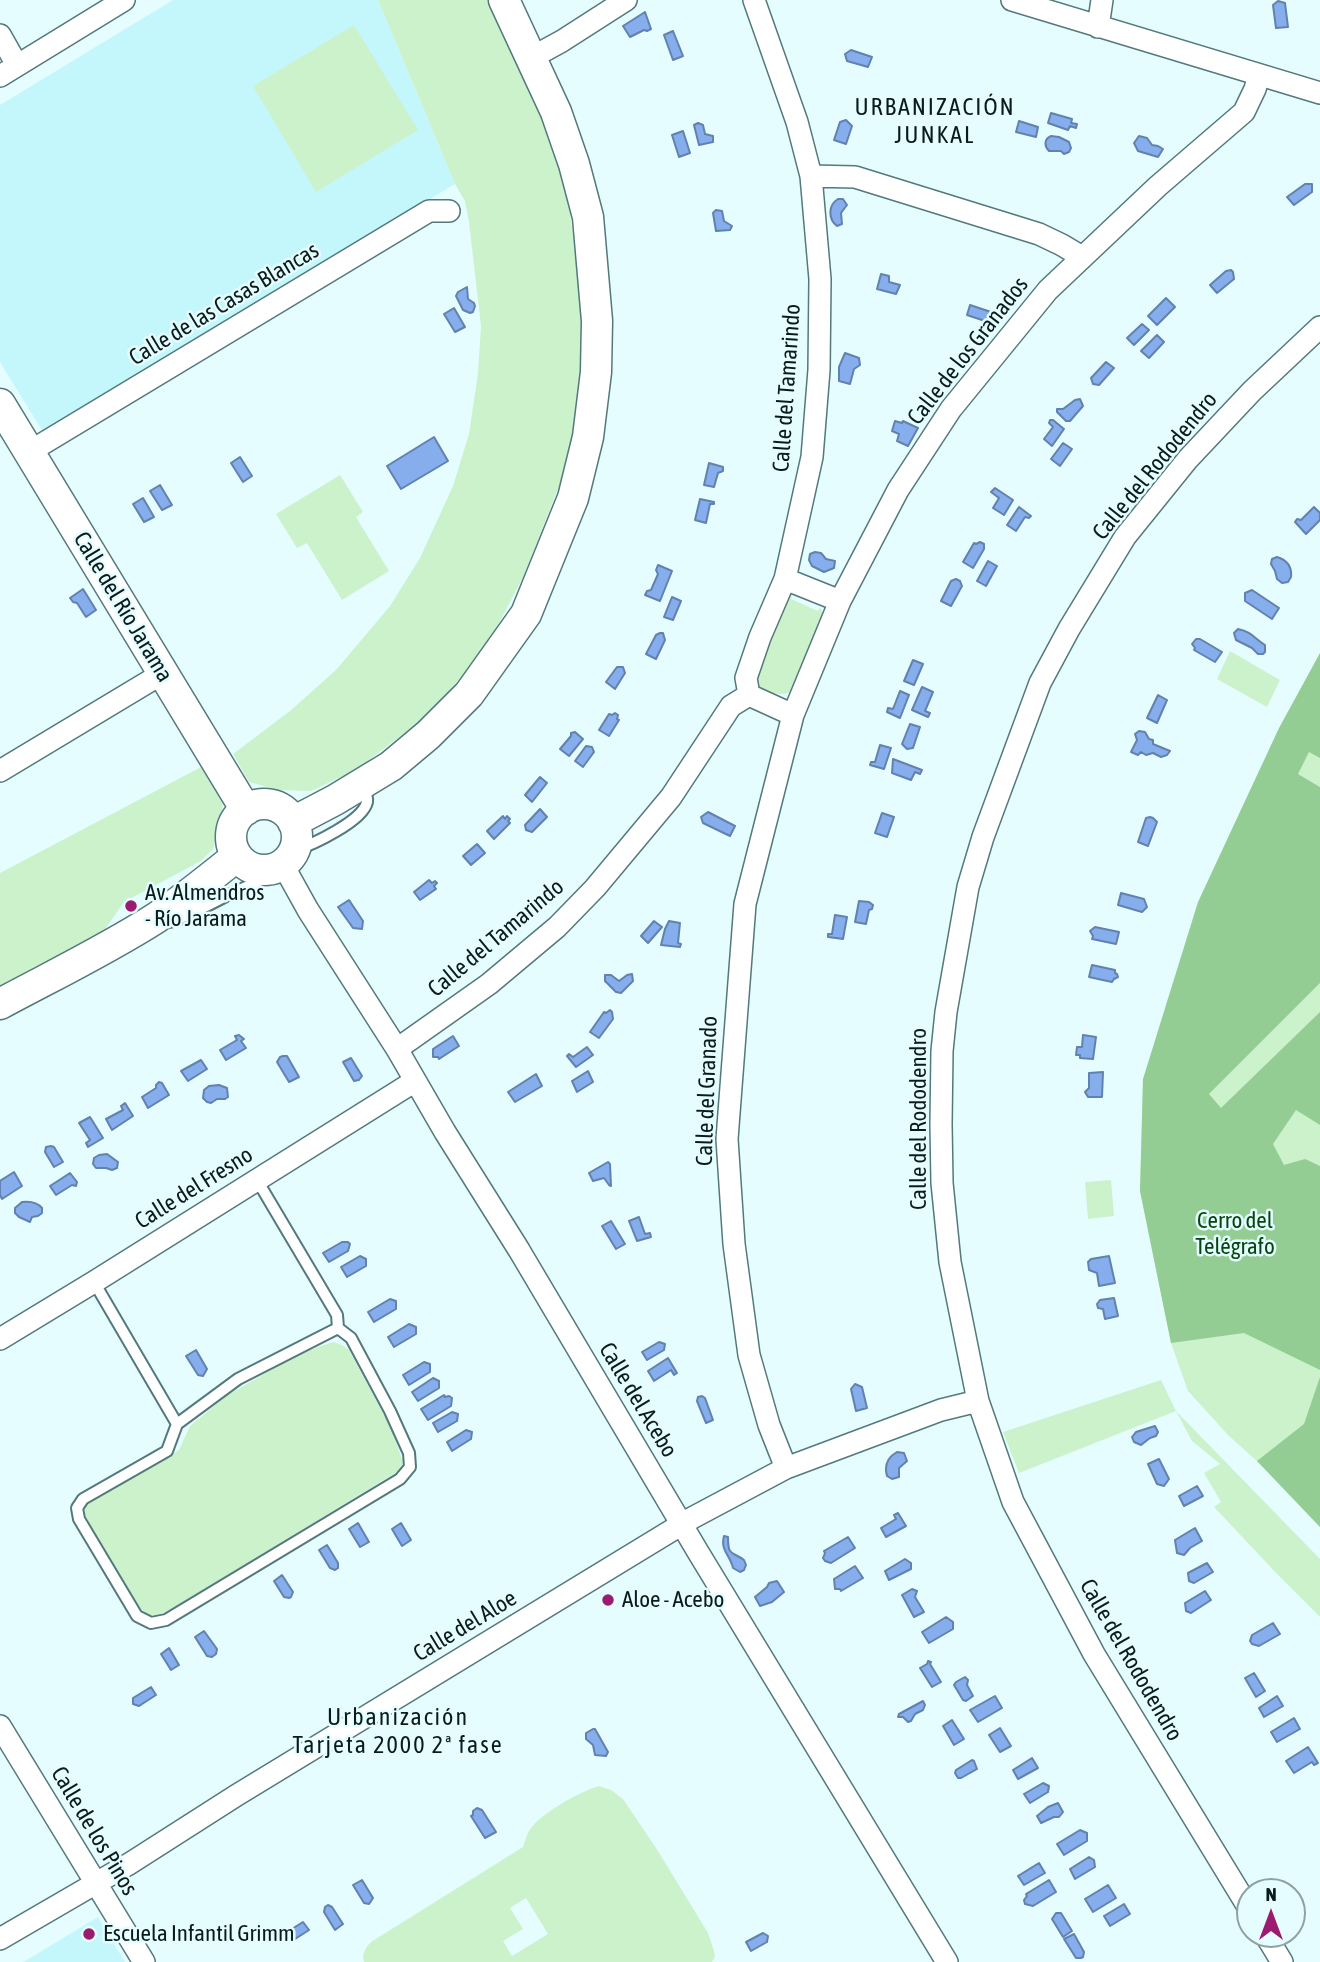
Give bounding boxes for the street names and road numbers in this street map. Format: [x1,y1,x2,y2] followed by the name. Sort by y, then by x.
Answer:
[124,236,324,372] street label: Calle de las Casas Blancas
[902,272,1034,430] street label: Calle de los Granados
[767,303,807,473] street label: Calle del Tamarindo
[1087,387,1223,545] street label: Calle del Rododendro
[67,527,179,687] street label: Calle del Río Jarama
[423,873,569,1003] street label: Calle del Tamarindo
[691,1016,723,1166] street label: Calle del Granado
[905,1028,933,1210] street label: Calle del Rododendro
[130,1141,258,1235] street label: Calle del Fresno
[593,1338,683,1462] street label: Calle del Acebo
[1073,1574,1189,1746] street label: Calle del Rododendro
[408,1584,522,1668] street label: Calle del Aloe
[45,1762,143,1900] street label: Calle de los Pinos

